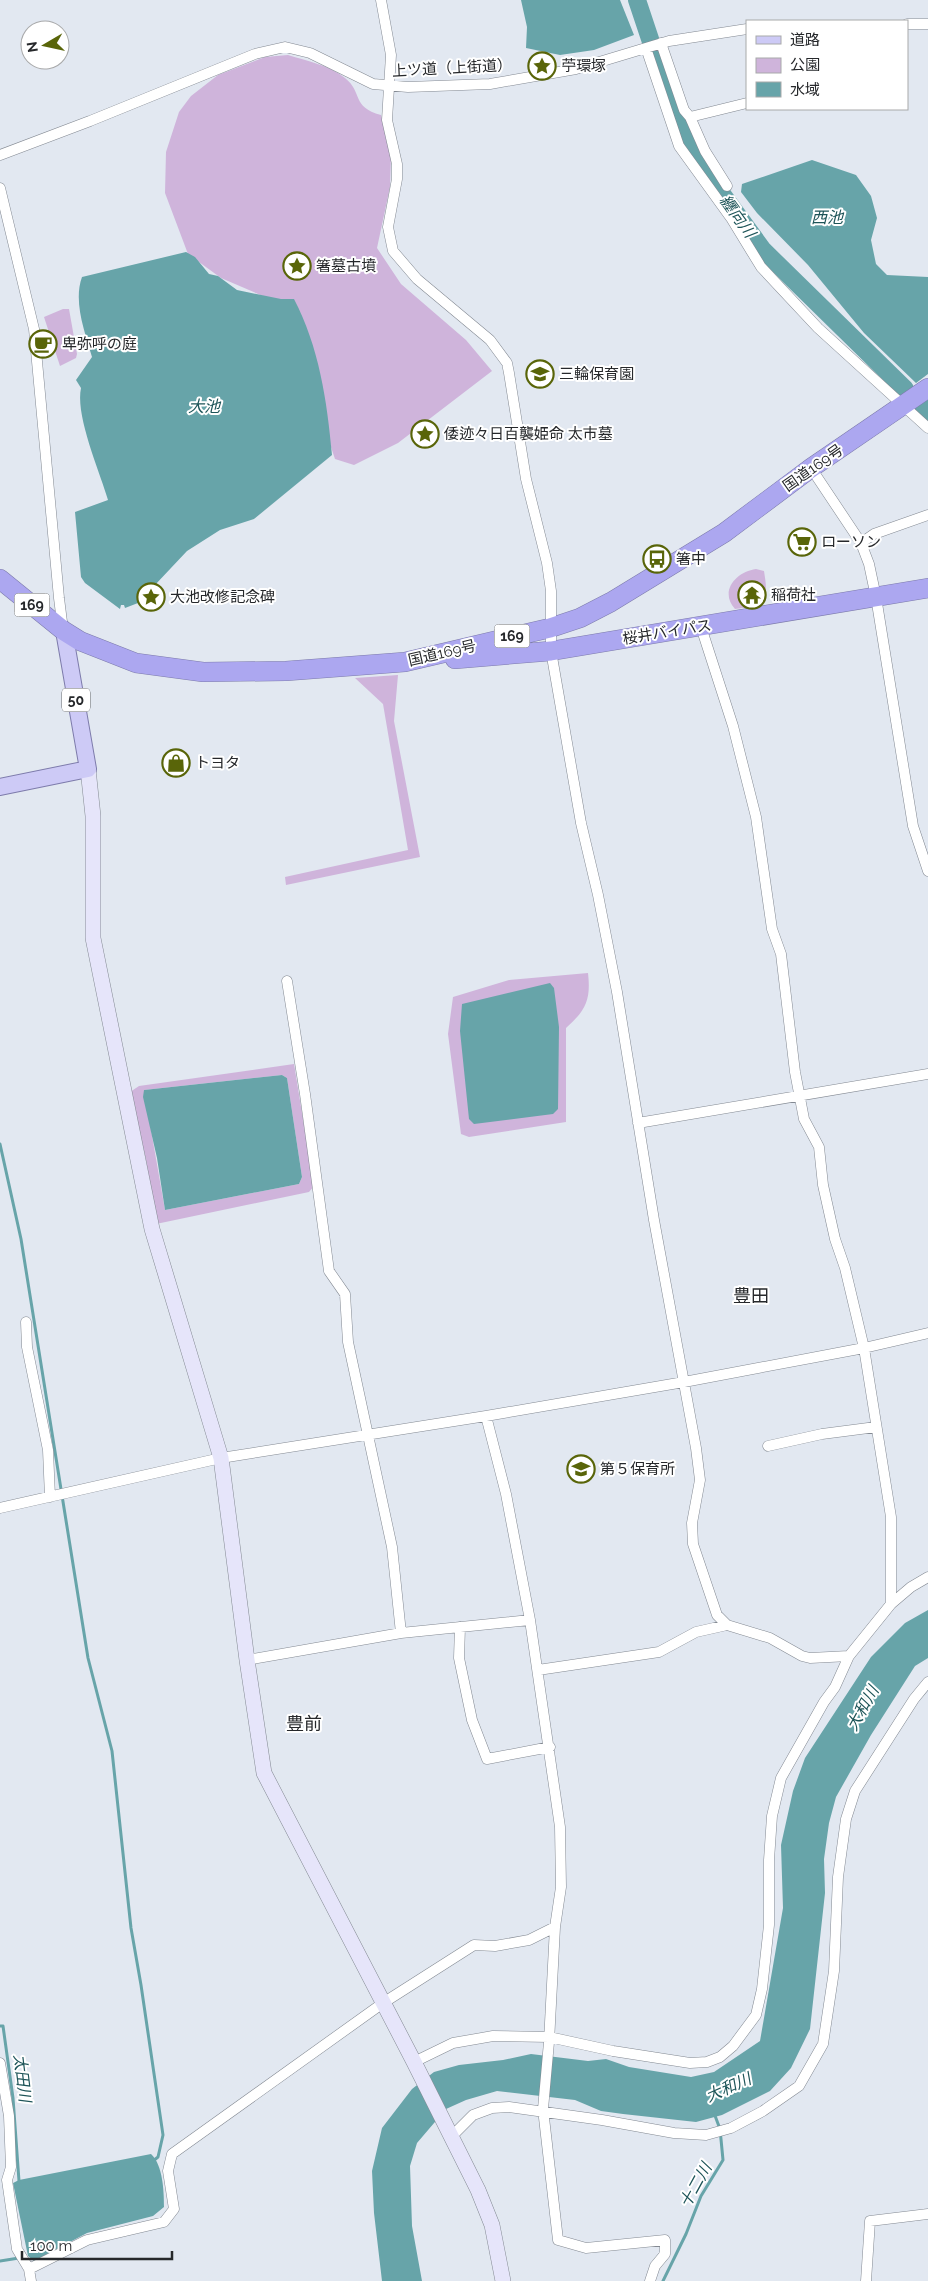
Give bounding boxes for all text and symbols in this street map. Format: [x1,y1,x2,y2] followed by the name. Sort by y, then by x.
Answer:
[20,20,70,70] north arrow
[746,20,908,110] legend
[790,31,820,49] text: 道路
[23,41,41,54] text: N
[527,51,557,81] place icon: 苧環塚
[392,56,512,80] street label: 上ツ道（上街道）
[790,56,820,74] text: 公園
[561,57,606,75] place label: 苧環塚
[790,81,820,99] text: 水域
[716,191,761,243] water label: 纒向川
[811,208,845,227] water label: 西池
[282,251,312,281] place icon: 箸墓古墳
[316,257,376,275] place label: 箸墓古墳
[28,329,58,359] cafe icon: 卑弥呼の庭
[62,335,137,353] place label: 卑弥呼の庭
[525,359,555,389] school or university icon: 三輪保育園
[559,365,634,383] place label: 三輪保育園
[188,397,222,416] water label: 大池
[410,419,440,449] place icon: 倭迹々日百襲姫命 太市墓
[444,425,613,443] place label: 倭迹々日百襲姫命 太市墓
[779,441,847,495] street label: 国道169号
[787,527,817,557] supermarket icon: ローソン
[821,533,881,551] place label: ローソン
[642,544,672,574] bus stop icon: 箸中
[676,550,706,568] place label: 箸中
[737,580,767,610] temple icon: 稲荷社
[136,582,166,612] place icon: 大池改修記念碑
[771,586,816,604] place label: 稲荷社
[170,588,275,606] place label: 大池改修記念碑
[15,594,50,616] road number: 169
[621,616,713,648] street label: 桜井バイパス
[494,624,530,648] road number: 169
[406,636,478,670] street label: 国道169号
[62,688,90,712] road number: 50
[161,748,191,778] shop icon: トヨタ
[195,754,240,772] place label: トヨタ
[733,1285,769,1306] district label: 豊田
[566,1454,596,1484] school or university icon: 第５保育所
[600,1460,675,1478] place label: 第５保育所
[842,1681,883,1734] water label: 大和川
[286,1713,322,1734] district label: 豊前
[10,2053,35,2105] water label: 太田川
[702,2068,756,2106] water label: 大和川
[675,2158,716,2211] water label: 十二川
[22,2228,172,2260] scale bar
[30,2237,72,2255] text: 100 m

